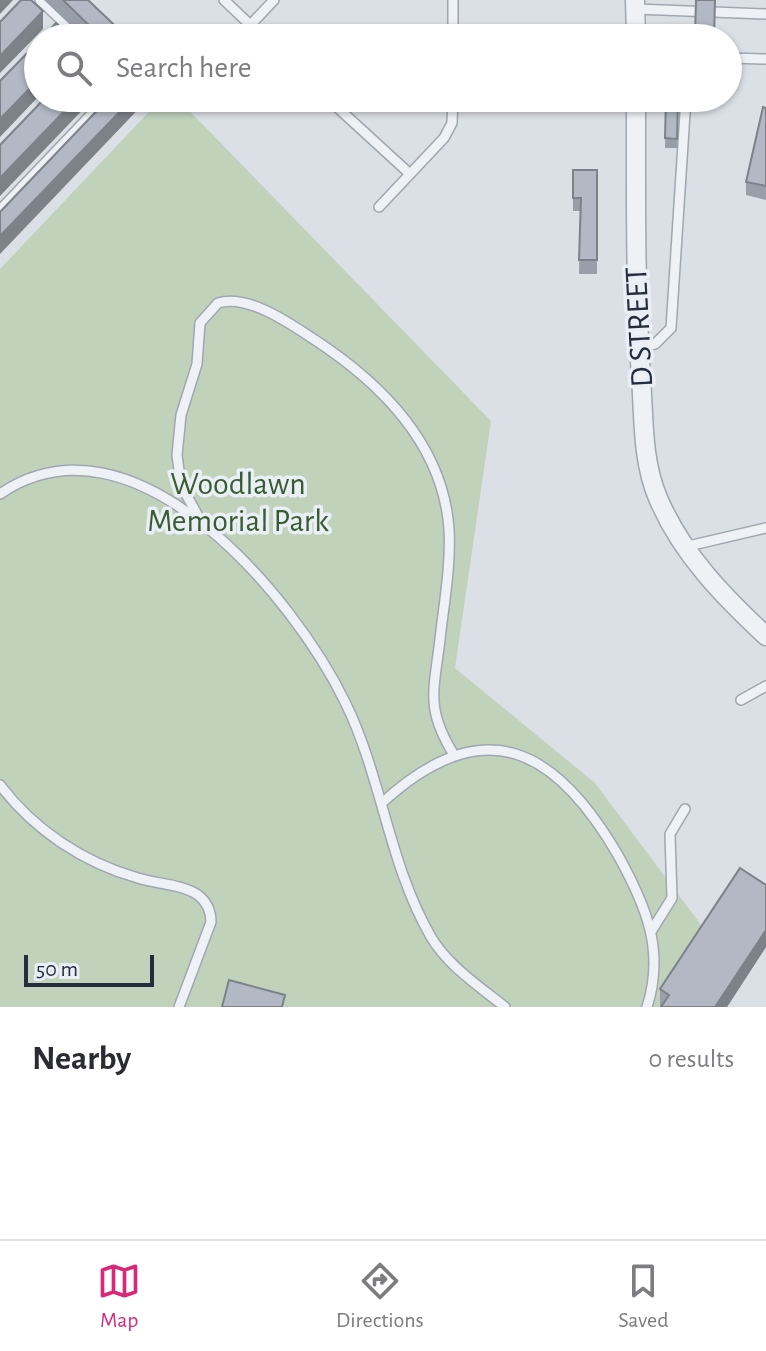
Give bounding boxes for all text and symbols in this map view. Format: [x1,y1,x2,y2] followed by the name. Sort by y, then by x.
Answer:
[24,24,742,112] search box
[52,46,96,90] icon: search
[116,53,252,83] text: Search here
[620,266,658,388] street label: D STREET
[147,468,329,537] park label: Woodlawn Memorial Park
[24,951,154,987] scale bar
[36,958,78,980] text: 50 m
[32,1042,131,1076] text: Nearby
[648,1046,734,1072] text: 0 results
[97,1259,141,1333] tab: Map
[336,1259,424,1333] tab: Directions
[618,1259,669,1333] tab: Saved

